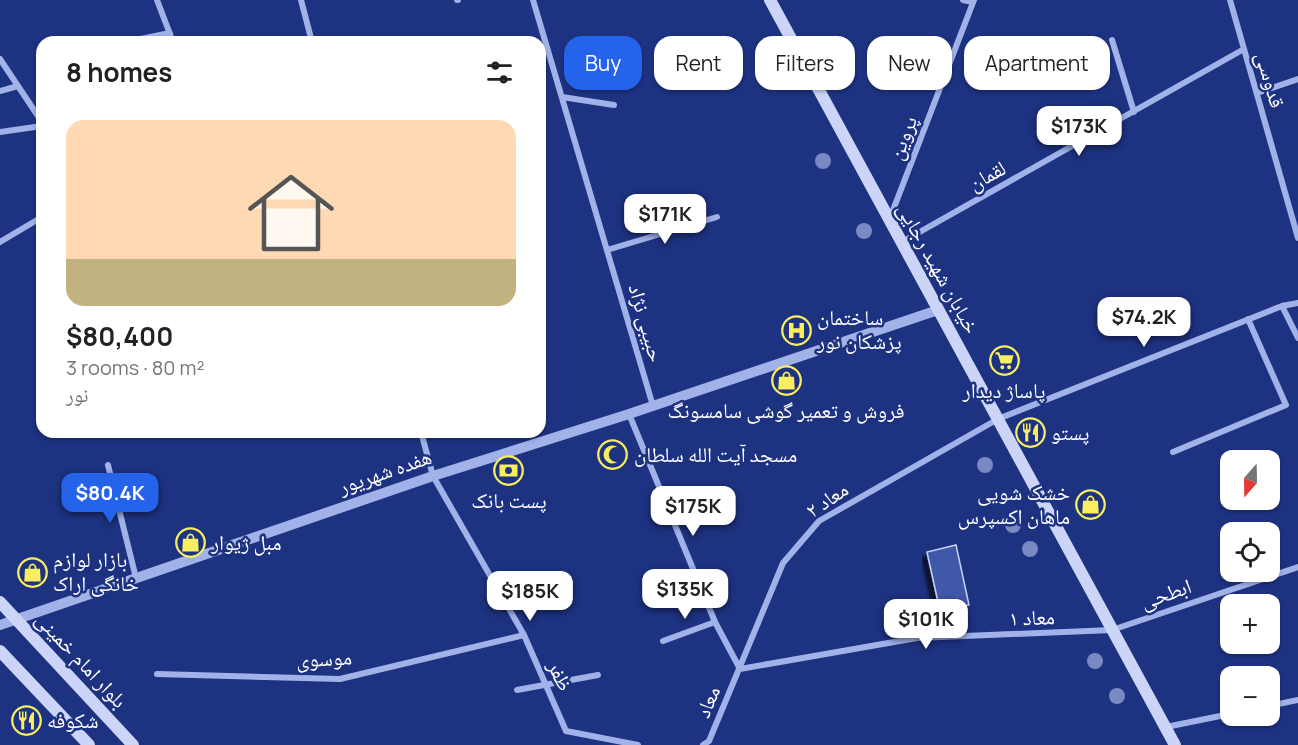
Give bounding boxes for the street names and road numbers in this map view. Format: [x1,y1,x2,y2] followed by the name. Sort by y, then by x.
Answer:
[1250,49,1292,111] street label: قدوسی
[881,112,923,164] street label: پروین
[963,153,1010,197] street label: لقمان
[891,197,986,338] street label: خیابان شهید رجایی
[623,281,671,365] street label: حبیبی نژاد
[333,442,435,500] street label: هفده شهریور
[800,475,853,524] street label: معاد ۲
[1136,571,1195,615] street label: ابطحی
[1009,602,1055,632] street label: معاد ۱
[29,605,134,714] street label: بلوار امام خمینی
[295,643,353,673] street label: موسوی
[542,655,580,695] street label: ظفر
[688,681,726,722] street label: معاد

